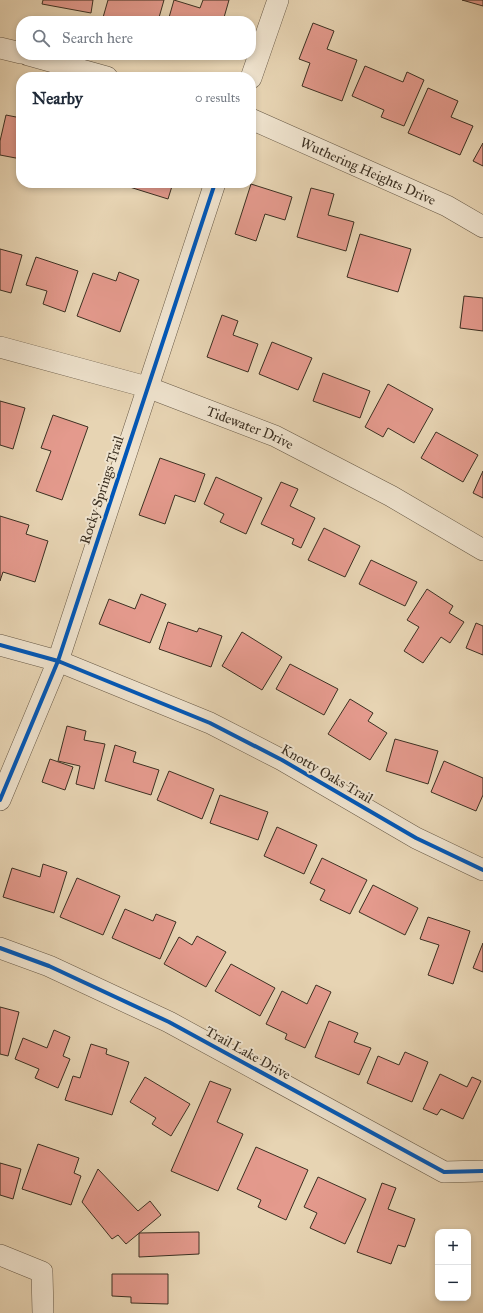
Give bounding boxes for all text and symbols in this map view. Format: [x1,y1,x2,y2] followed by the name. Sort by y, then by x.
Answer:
[16,16,256,60] search box
[30,27,52,49] icon: search
[62,29,133,47] text: Search here
[32,88,83,109] text: Nearby
[195,90,240,106] text: 0 results
[297,133,439,209] street label: Wuthering Heights Drive
[204,402,297,453] street label: Tidewater Drive
[76,433,128,546] street label: Rocky Springs Trail
[278,741,376,807] street label: Knotty Oaks Trail
[202,1023,294,1084] street label: Trail Lake Drive
[435,1229,471,1301] map controls
[435,1229,471,1265] button: +
[435,1265,471,1301] button: −

